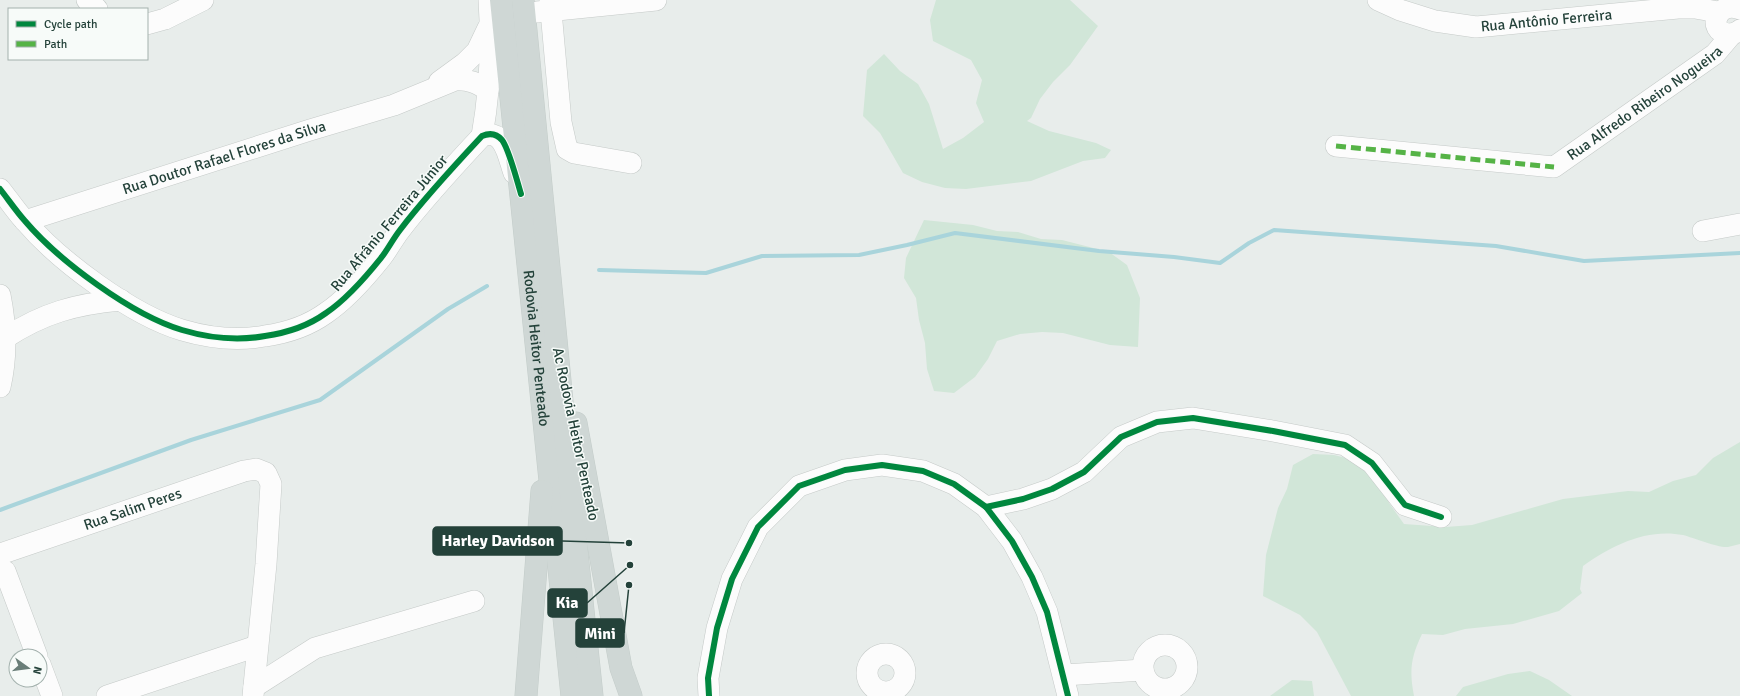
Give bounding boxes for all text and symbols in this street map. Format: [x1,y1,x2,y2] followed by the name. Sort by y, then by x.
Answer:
[1480,5,1613,36] street label: Rua Antônio Ferreira
[8,8,148,60] legend
[44,17,97,32] text: Cycle path
[44,37,67,52] text: Path
[1564,43,1727,164] street label: Rua Alfredo Ribeiro Nogueira
[120,117,328,198] street label: Rua Doutor Rafael Flores da Silva
[327,151,452,295] street label: Rua Afrânio Ferreira Júnior
[520,269,553,427] street label: Rodovia Heitor Penteado
[549,346,603,522] street label: Ac Rodovia Heitor Penteado
[81,484,184,534] street label: Rua Salim Peres
[433,527,562,555] callout: Harley Davidson
[441,531,555,551] text: Harley Davidson
[548,589,587,617] callout: Kia
[556,593,578,613] text: Kia
[576,619,624,647] callout: Mini
[584,624,616,644] text: Mini
[8,648,48,688] north arrow
[30,665,44,676] text: N

